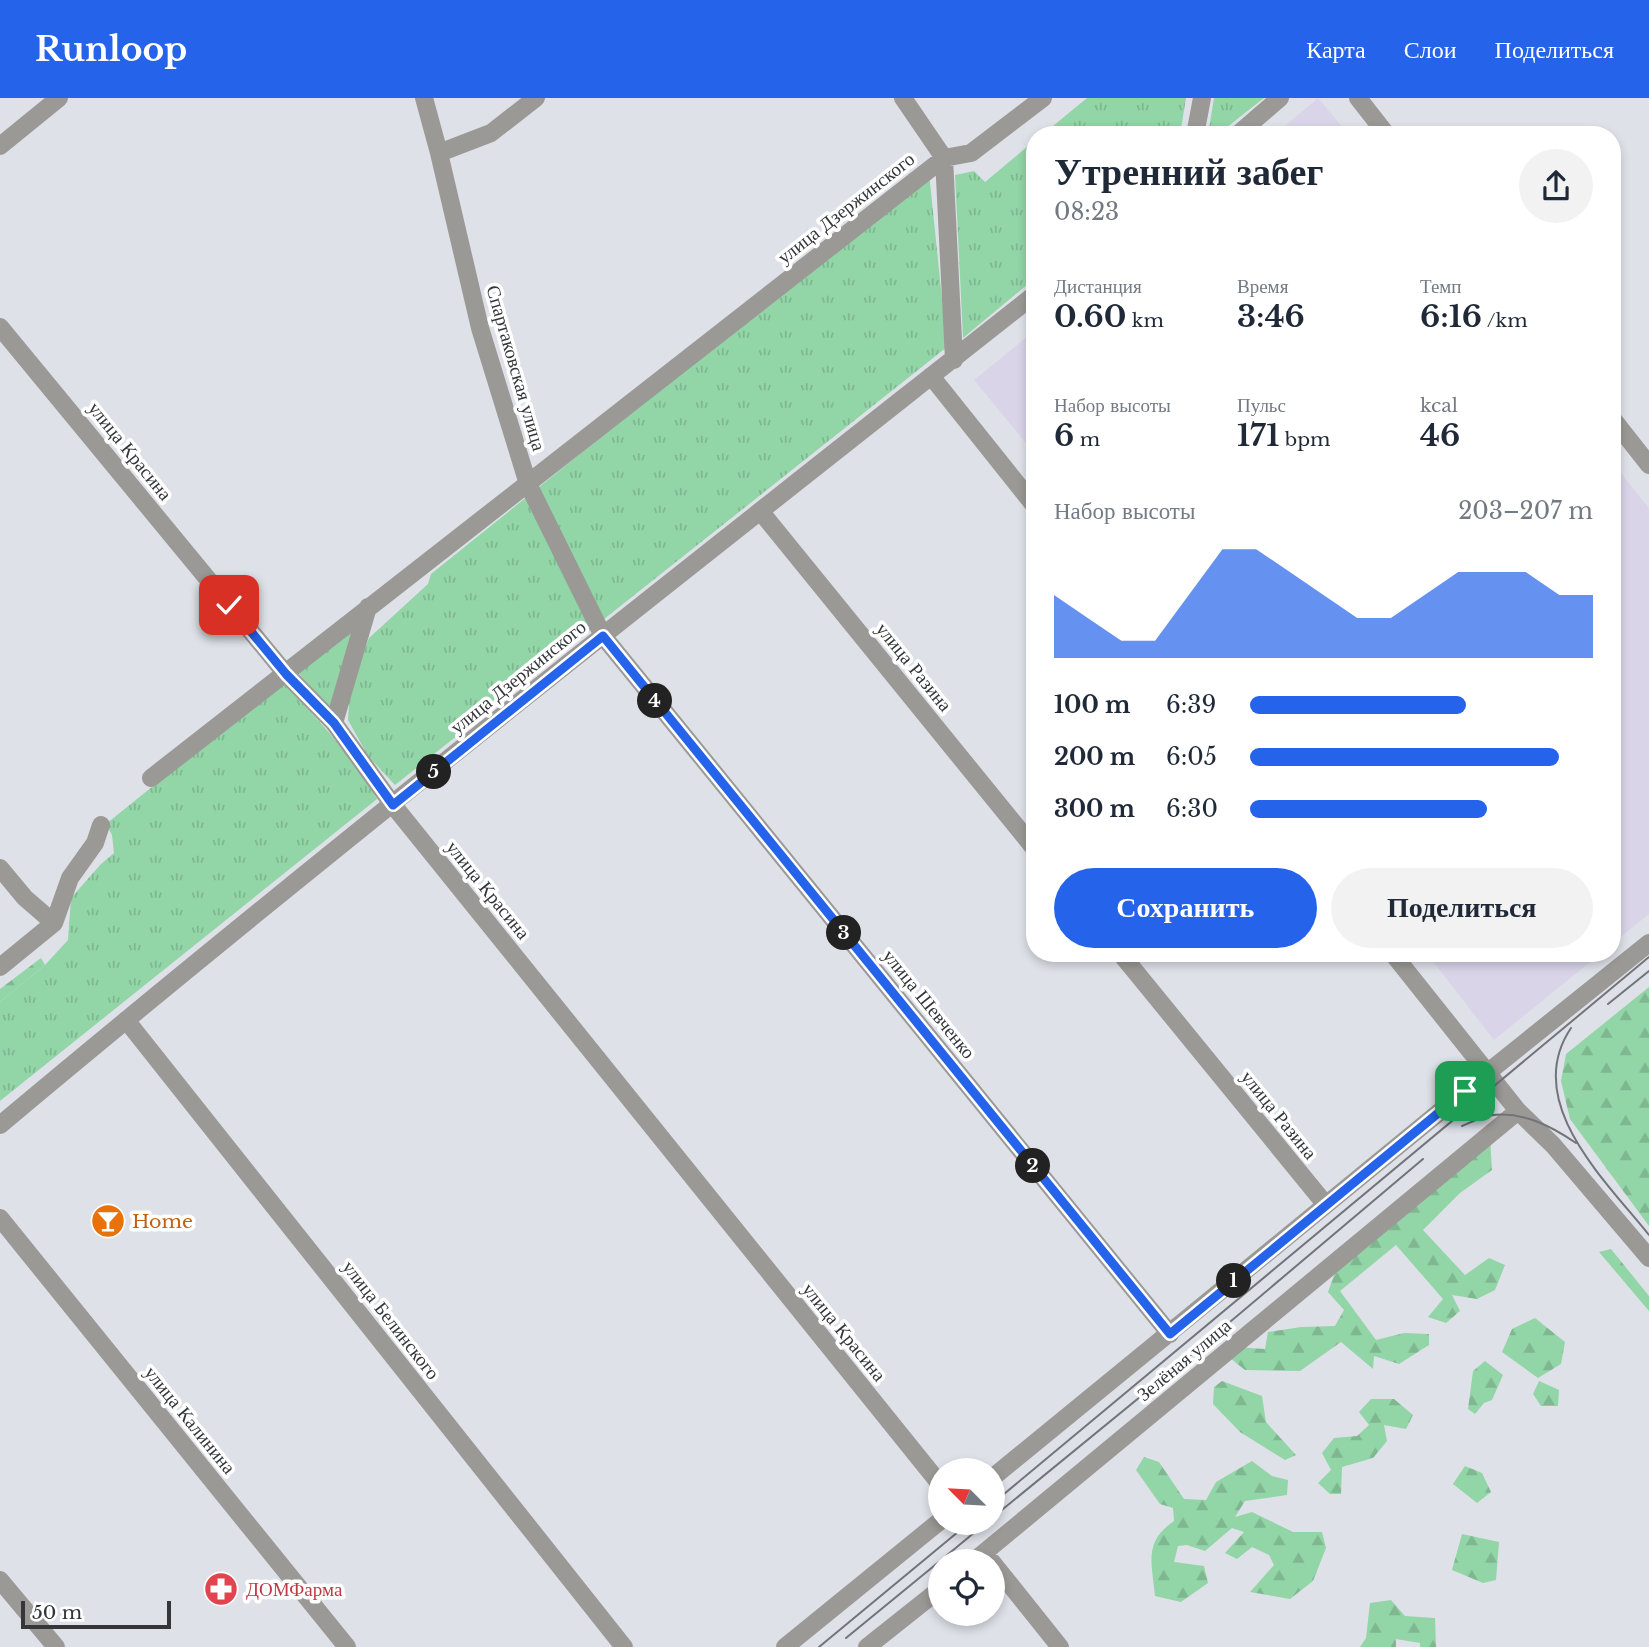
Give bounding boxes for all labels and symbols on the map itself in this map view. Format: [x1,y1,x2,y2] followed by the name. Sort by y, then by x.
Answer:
[773,147,919,269] street label: улица Дзержинского
[481,283,551,454] street label: Спартаковская улица
[83,397,177,505] street label: улица Красина
[199,575,259,635] pin
[446,615,590,739] street label: улица Дзержинского
[871,618,957,716] street label: улица Разина
[638,684,672,718] pin: 4
[416,754,452,790] pin: 5
[441,836,535,944] street label: улица Красина
[826,916,862,950] pin: 3
[878,945,980,1063] street label: улица Шевченко
[1435,1061,1495,1121] pin
[1236,1066,1322,1164] street label: улица Разина
[1016,1148,1050,1184] pin: 2
[89,1202,127,1240] bar icon: Home
[132,1210,193,1233] place label: Home
[337,1256,445,1384] street label: улица Белинского
[1216,1264,1252,1298] pin: 1
[797,1278,891,1386] street label: улица Красина
[1132,1314,1236,1406] street label: Зелёная улица
[140,1361,241,1479] street label: улица Калинина
[928,1458,1004,1535] north arrow
[202,1570,240,1608] pharmacy icon: ДОМФарма
[246,1578,343,1601] place label: ДОМФарма
[21,1598,172,1630] scale bar

